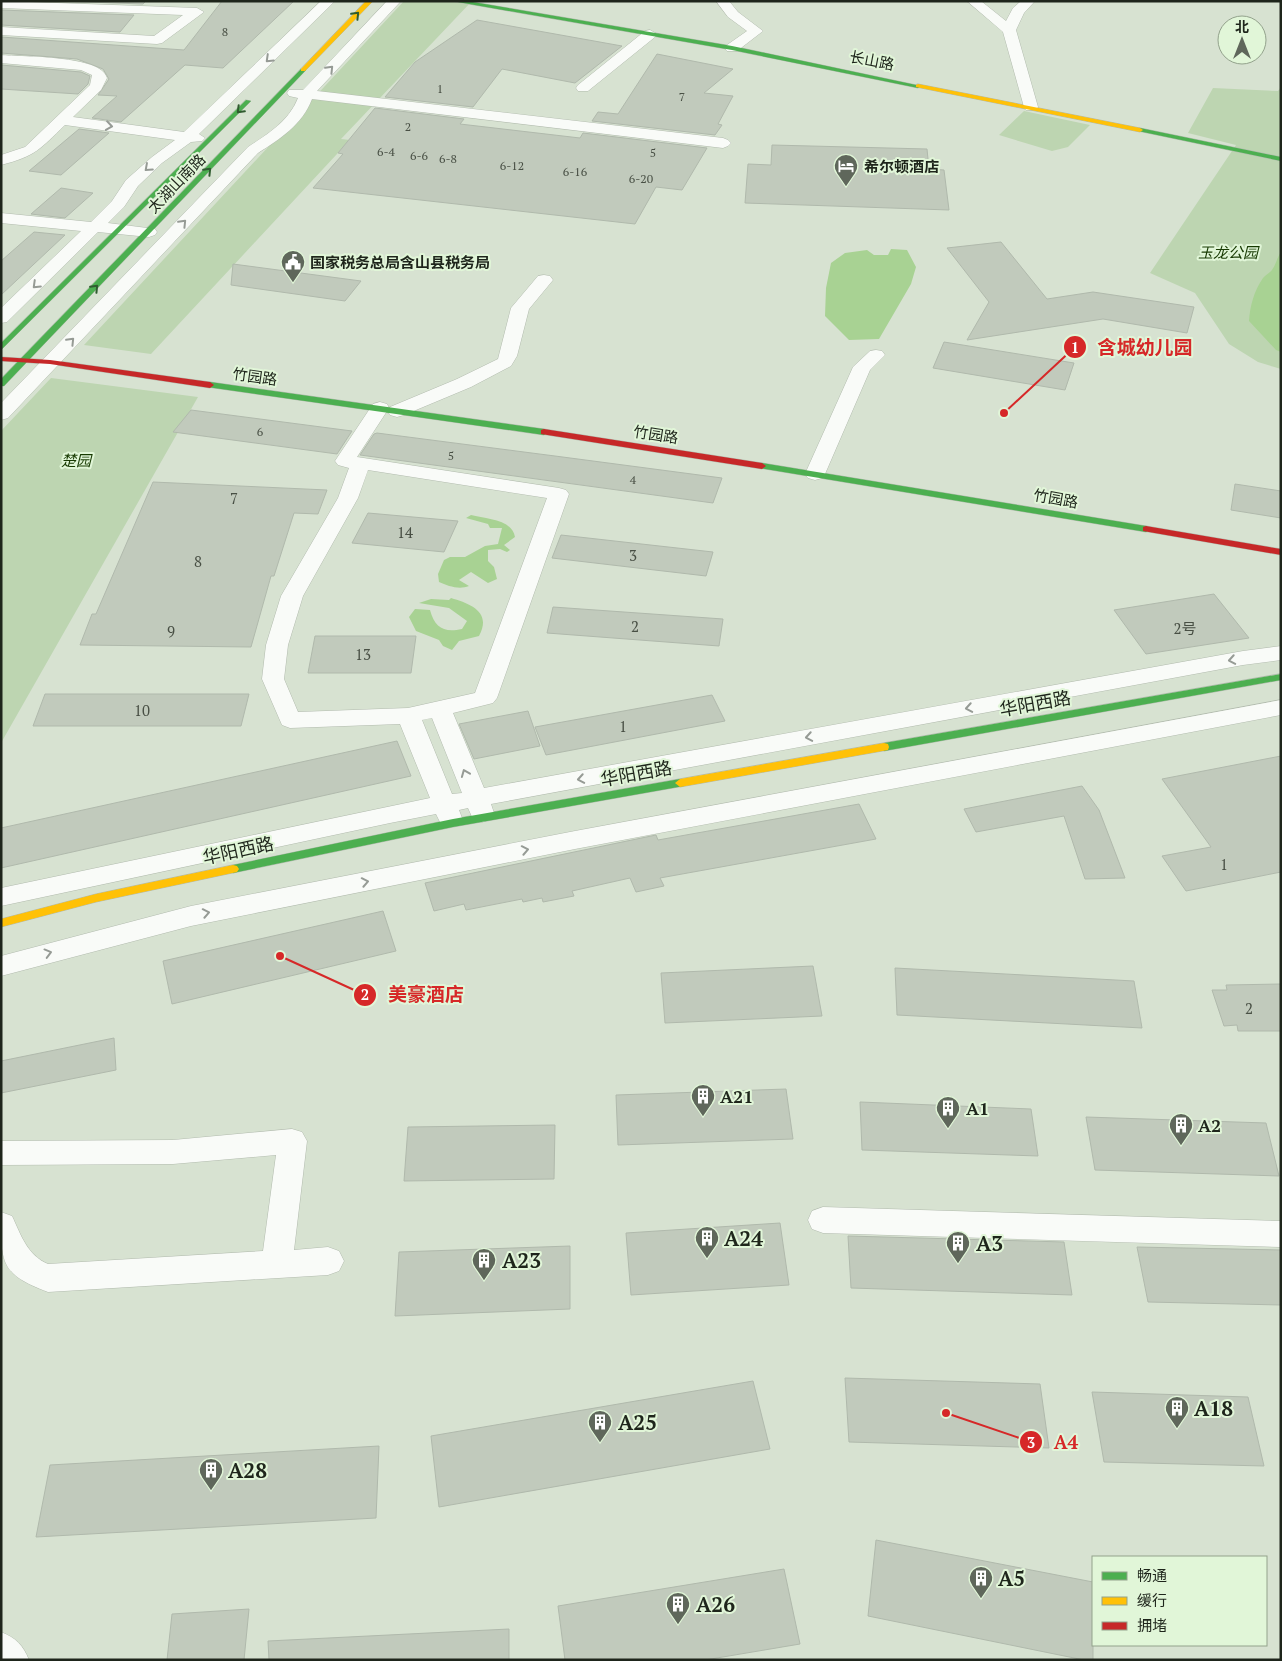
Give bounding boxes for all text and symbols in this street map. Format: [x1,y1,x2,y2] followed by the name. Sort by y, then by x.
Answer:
[351,12,360,21] one-way arrow
[1217,15,1267,65] north arrow
[1235,17,1249,36] text: 北
[222,24,228,39] house number: 8
[848,46,896,74] street label: 长山路
[265,53,274,62] one-way arrow
[324,66,333,75] one-way arrow
[437,81,443,96] house number: 1
[679,89,685,104] house number: 7
[237,104,246,113] one-way arrow
[405,119,411,134] house number: 2
[106,120,114,131] one-way arrow
[377,144,396,159] house number: 6-4
[650,145,656,160] house number: 5
[410,148,429,163] house number: 6-6
[143,149,209,217] street label: 太湖山南路
[439,151,457,166] house number: 6-8
[833,153,859,187] hotel icon: 希尔顿酒店
[864,156,939,176] place label: 希尔顿酒店
[500,158,524,173] house number: 6-12
[145,162,154,171] one-way arrow
[563,164,588,179] house number: 6-16
[202,167,211,176] one-way arrow
[629,171,653,186] house number: 6-20
[177,220,186,229] one-way arrow
[1198,242,1260,262] park label: 玉龙公园
[280,249,306,283] public building icon: 国家税务总局含山县税务局
[310,252,490,272] place label: 国家税务总局含山县税务局
[33,279,42,288] one-way arrow
[89,284,98,293] one-way arrow
[1062,330,1202,364] callout: 含城幼儿园
[1097,334,1193,359] text: 含城幼儿园
[65,337,74,346] one-way arrow
[1071,337,1079,357] text: 1
[231,363,279,389] street label: 竹园路
[632,421,680,447] street label: 竹园路
[257,424,264,439] house number: 6
[448,448,454,463] house number: 5
[61,450,93,470] park label: 楚园
[630,472,637,487] house number: 4
[1032,484,1080,512] street label: 竹园路
[230,488,238,508] house number: 7
[397,522,413,542] house number: 14
[629,545,637,565] house number: 3
[194,551,202,571] house number: 8
[631,616,639,636] house number: 2
[1174,618,1197,638] house number: 2号
[167,621,175,641] house number: 9
[355,644,371,664] house number: 13
[1228,654,1237,664] one-way arrow
[997,685,1073,721] street label: 华阳西路
[134,700,150,720] house number: 10
[965,702,974,713] one-way arrow
[619,716,627,736] house number: 1
[805,732,814,742] one-way arrow
[598,755,674,791] street label: 华阳西路
[461,769,471,777] one-way arrow
[576,773,585,783] one-way arrow
[200,831,276,869] street label: 华阳西路
[520,846,529,856] one-way arrow
[1220,854,1228,874] house number: 1
[361,877,370,888] one-way arrow
[202,909,210,919] one-way arrow
[44,948,53,959] one-way arrow
[353,978,474,1012] callout: 美豪酒店
[388,981,464,1006] text: 美豪酒店
[361,984,369,1004] text: 2
[1245,998,1253,1018] house number: 2
[690,1083,716,1117] building icon: A21
[720,1084,753,1108] place label: A21
[935,1095,961,1129] building icon: A1
[966,1096,989,1120] place label: A1
[1168,1112,1194,1146] building icon: A2
[1198,1113,1221,1137] place label: A2
[724,1224,763,1252] place label: A24
[694,1225,720,1259] building icon: A24
[976,1229,1003,1257] place label: A3
[945,1230,971,1264] building icon: A3
[502,1246,541,1274] place label: A23
[471,1247,497,1281] building icon: A23
[1194,1394,1233,1422] place label: A18
[1164,1395,1190,1429] building icon: A18
[618,1408,657,1436] place label: A25
[587,1409,613,1443] building icon: A25
[1018,1425,1088,1459] callout: A4
[1054,1429,1079,1454] text: A4
[1027,1432,1035,1452] text: 3
[228,1456,267,1484] place label: A28
[198,1457,224,1491] building icon: A28
[1092,1556,1267,1646] legend
[998,1564,1025,1592] place label: A5
[968,1565,994,1599] building icon: A5
[1137,1565,1167,1585] text: 畅通
[696,1590,735,1618] place label: A26
[1137,1590,1167,1610] text: 缓行
[665,1591,691,1625] building icon: A26
[1137,1615,1167,1635] text: 拥堵

